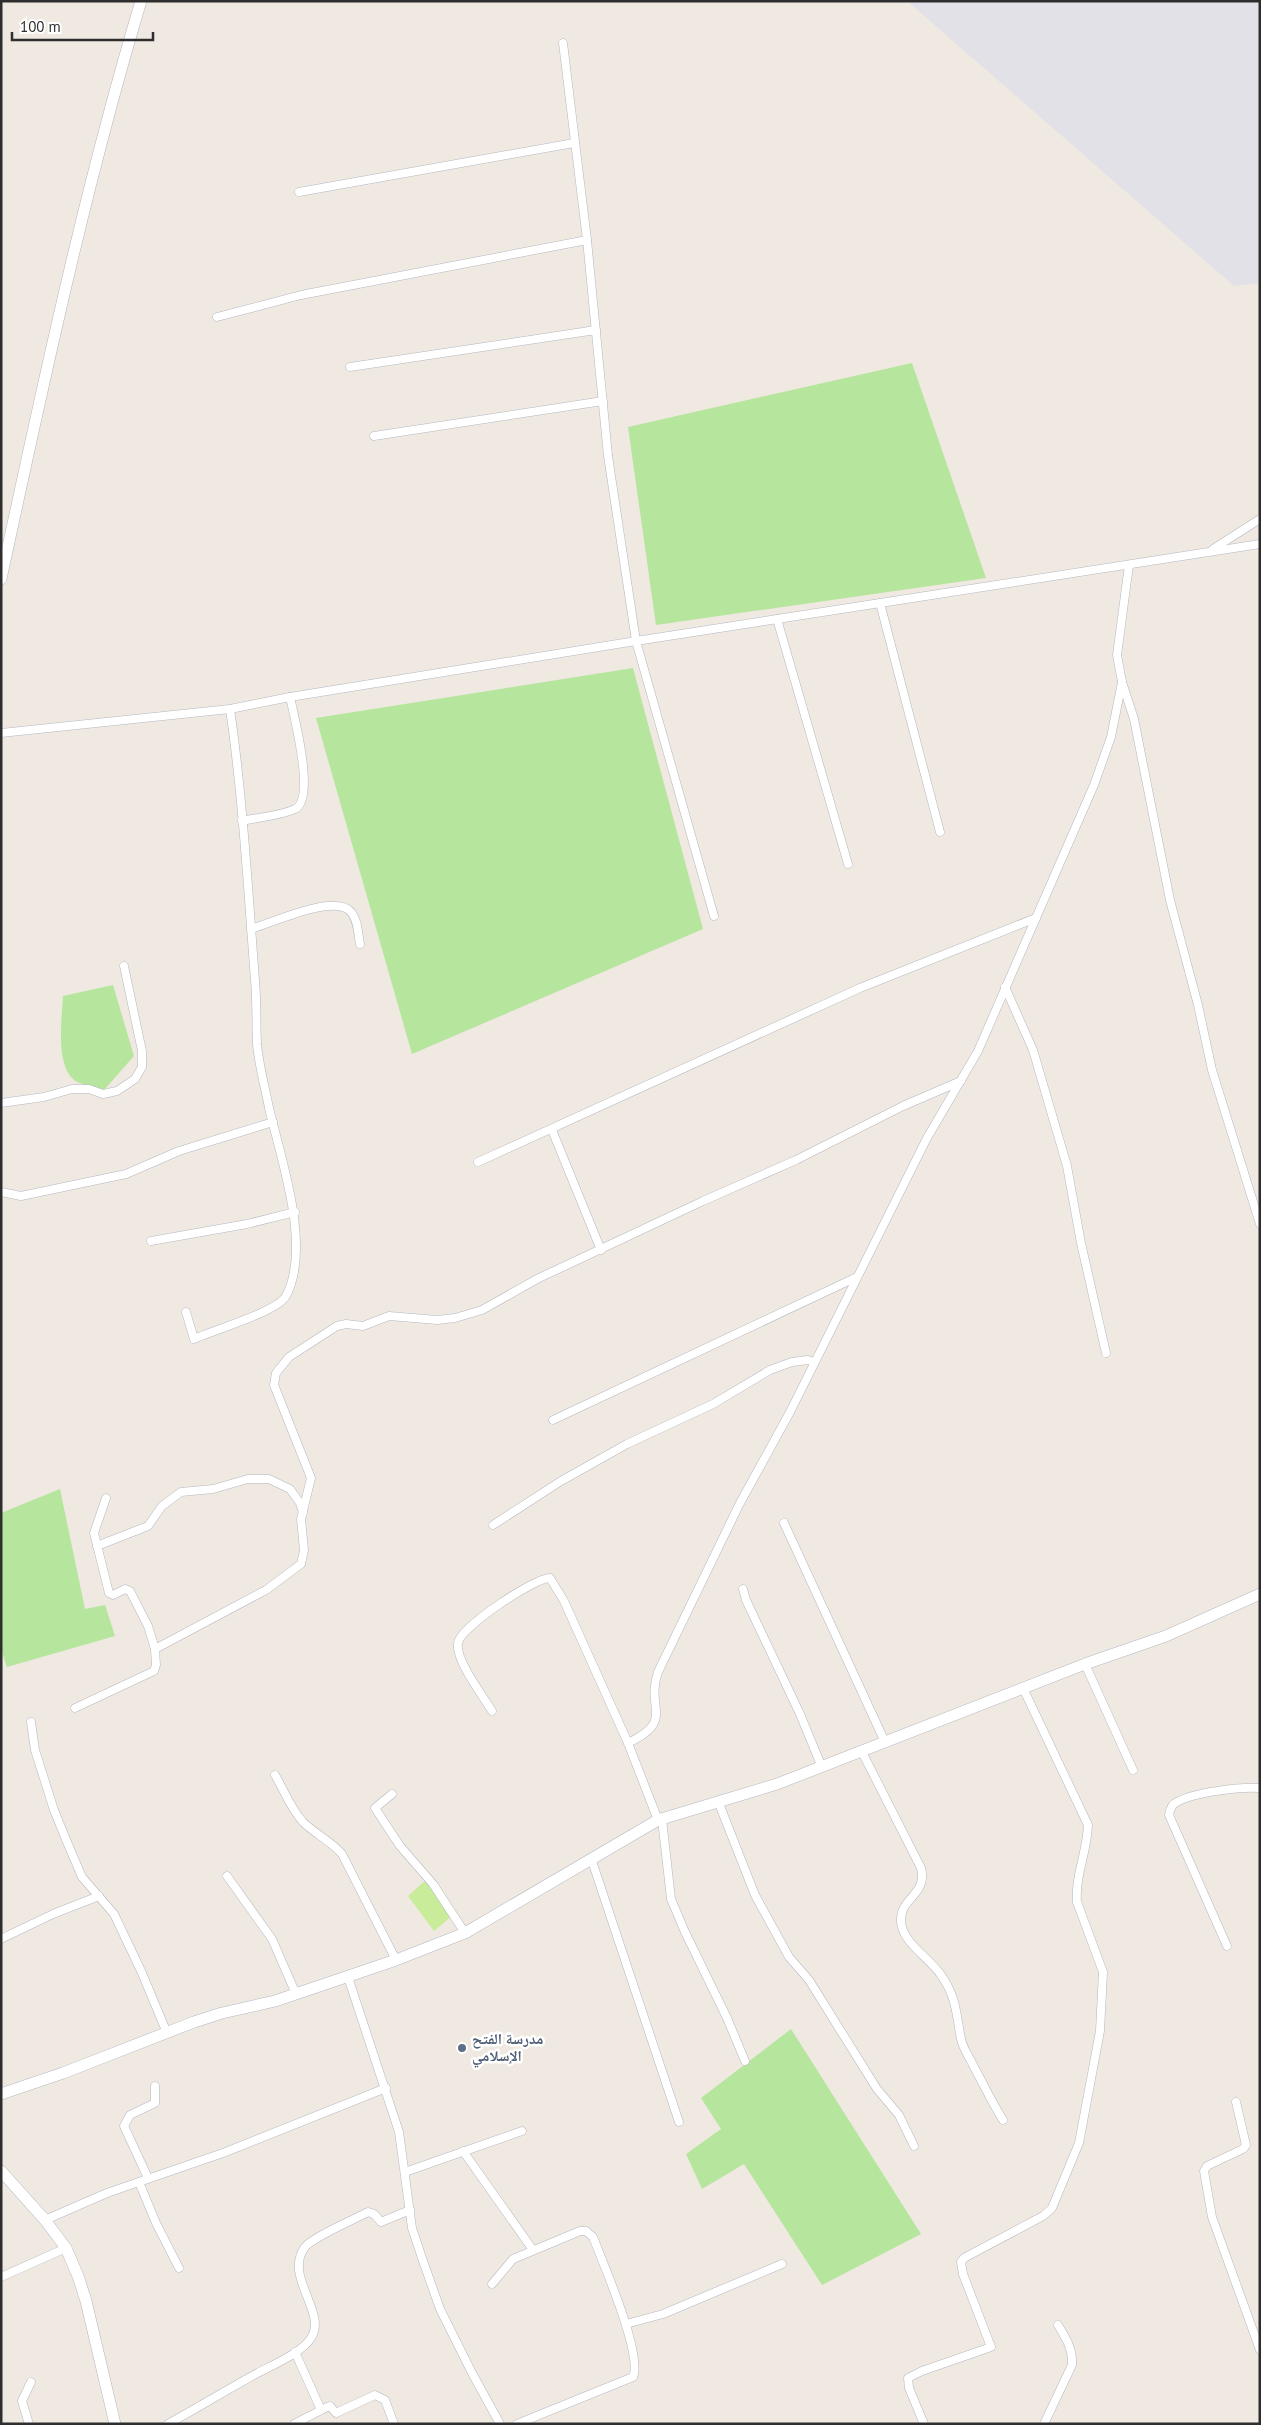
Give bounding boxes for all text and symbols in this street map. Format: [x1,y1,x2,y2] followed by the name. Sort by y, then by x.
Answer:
[12,10,154,42] scale bar
[20,17,61,36] text: 100 m
[472,2029,543,2068] place label: مدرسة الفتح الإسلامي
[456,2042,468,2054] marker: مدرسة الفتح الإسلامي

